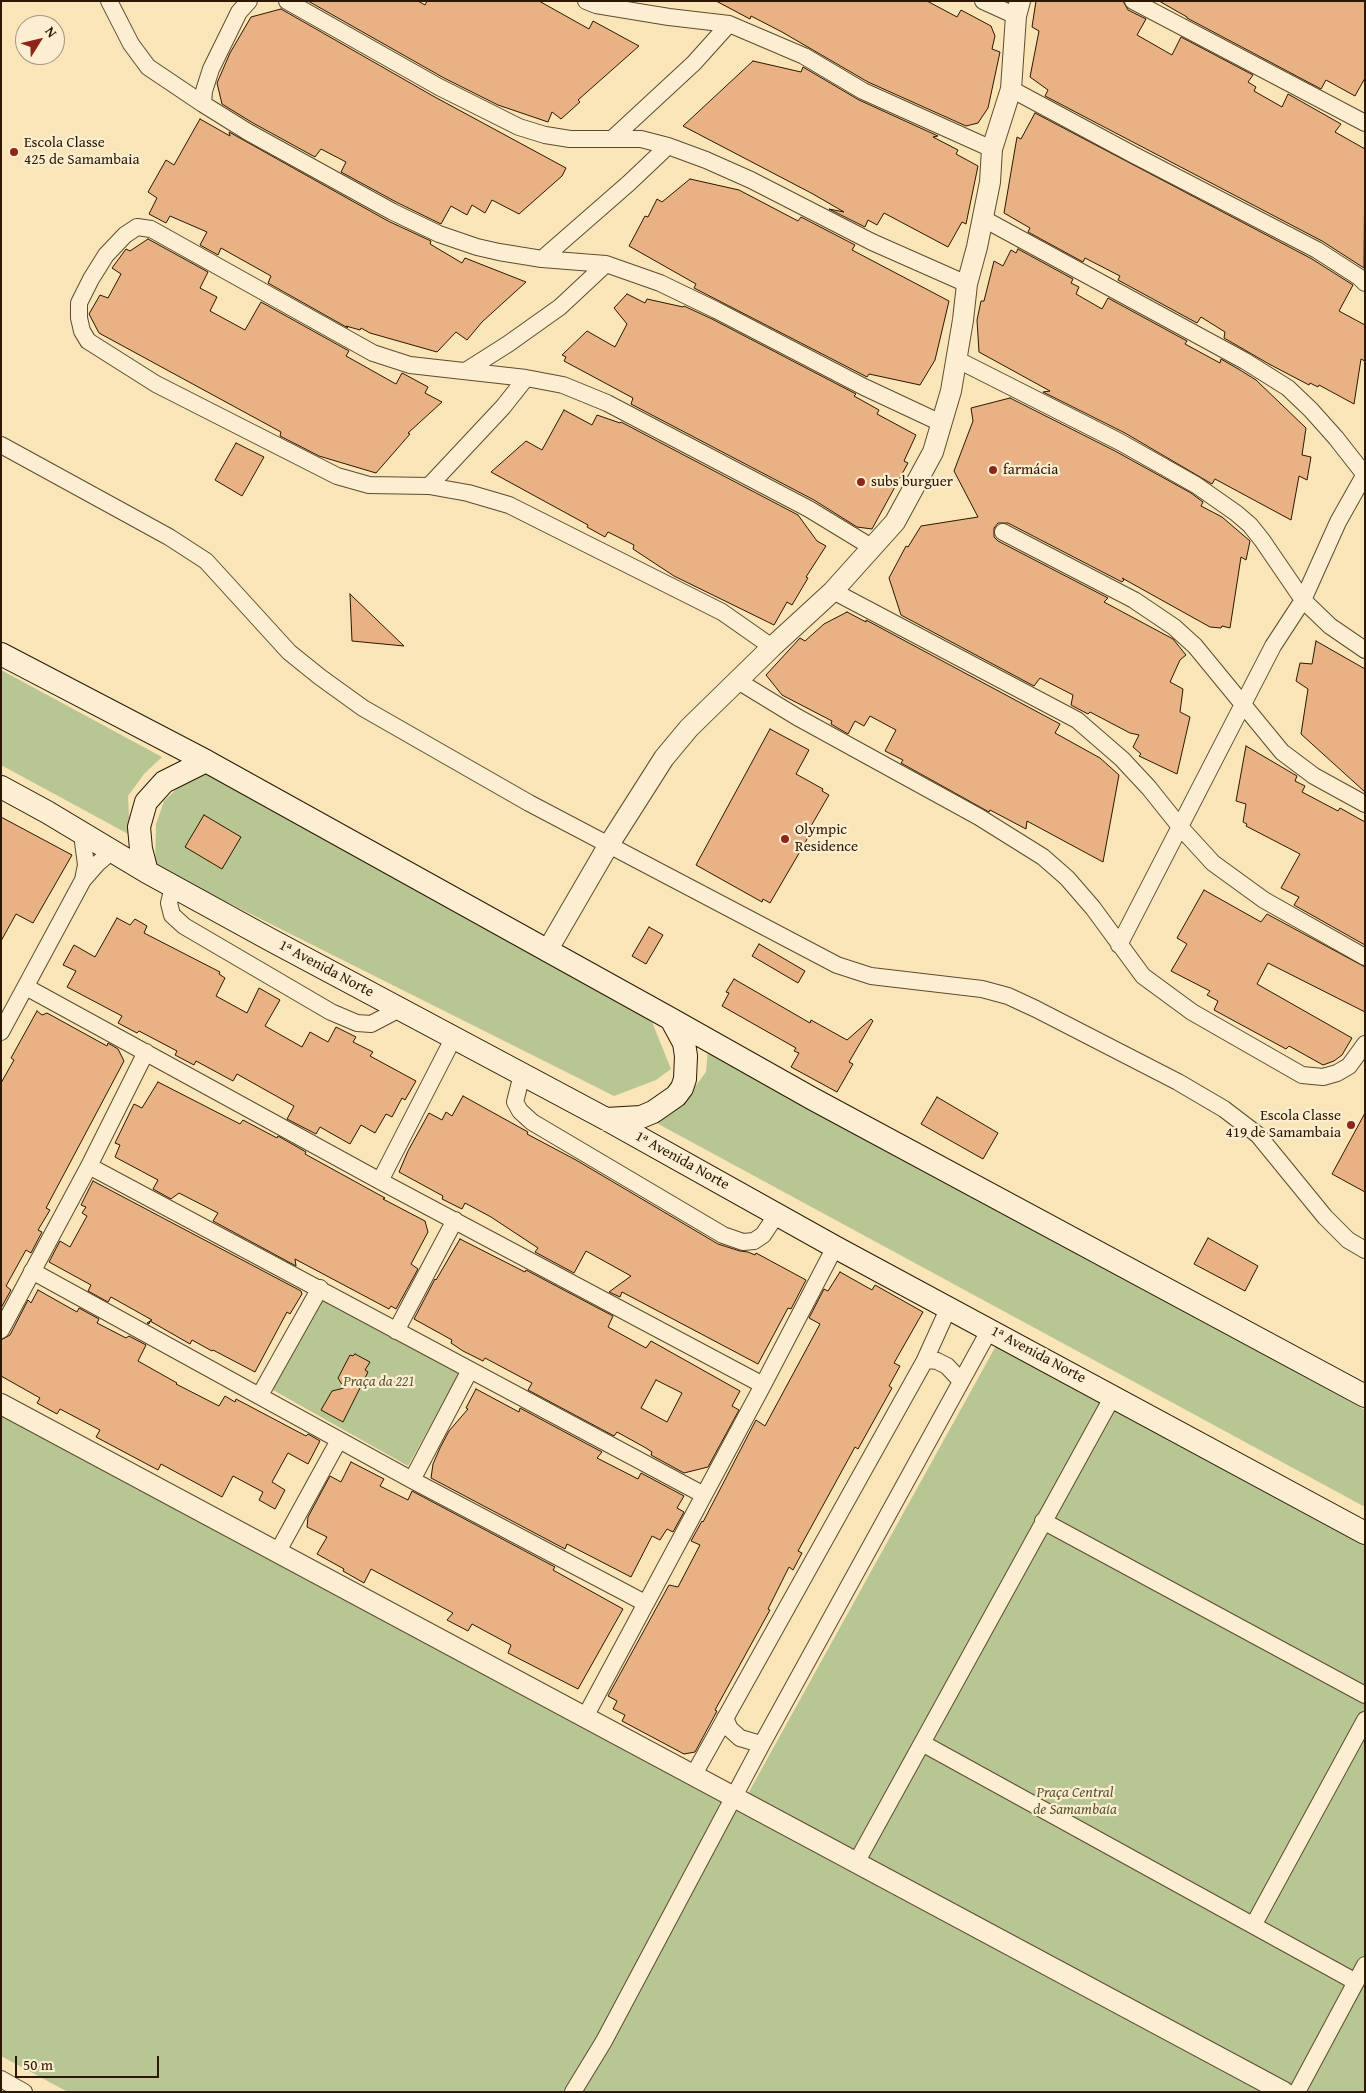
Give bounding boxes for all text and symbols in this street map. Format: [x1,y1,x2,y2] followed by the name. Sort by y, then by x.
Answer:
[15,15,65,65] north arrow
[40,22,62,41] text: N
[24,134,139,169] place label: Escola Classe 425 de Samambaia
[8,146,20,158] marker: Escola Classe 425 de Samambaia
[1003,461,1058,479] place label: farmácia
[987,464,999,476] marker: farmácia
[871,473,953,491] place label: subs burguer
[855,476,867,488] marker: subs burguer
[795,821,858,856] place label: Olympic Residence
[779,833,791,845] marker: Olympic Residence
[275,936,377,1002] street label: 1ᵃ Avenida Norte
[1226,1107,1341,1142] place label: Escola Classe 419 de Samambaia
[1345,1119,1357,1131] marker: Escola Classe 419 de Samambaia
[632,1128,732,1194] street label: 1ᵃ Avenida Norte
[987,1322,1089,1388] street label: 1ᵃ Avenida Norte
[343,1373,415,1391] park label: Praça da 221
[1033,1784,1117,1819] park label: Praça Central de Samambaia
[18,2046,161,2078] scale bar
[23,2054,53,2075] text: 50 m

